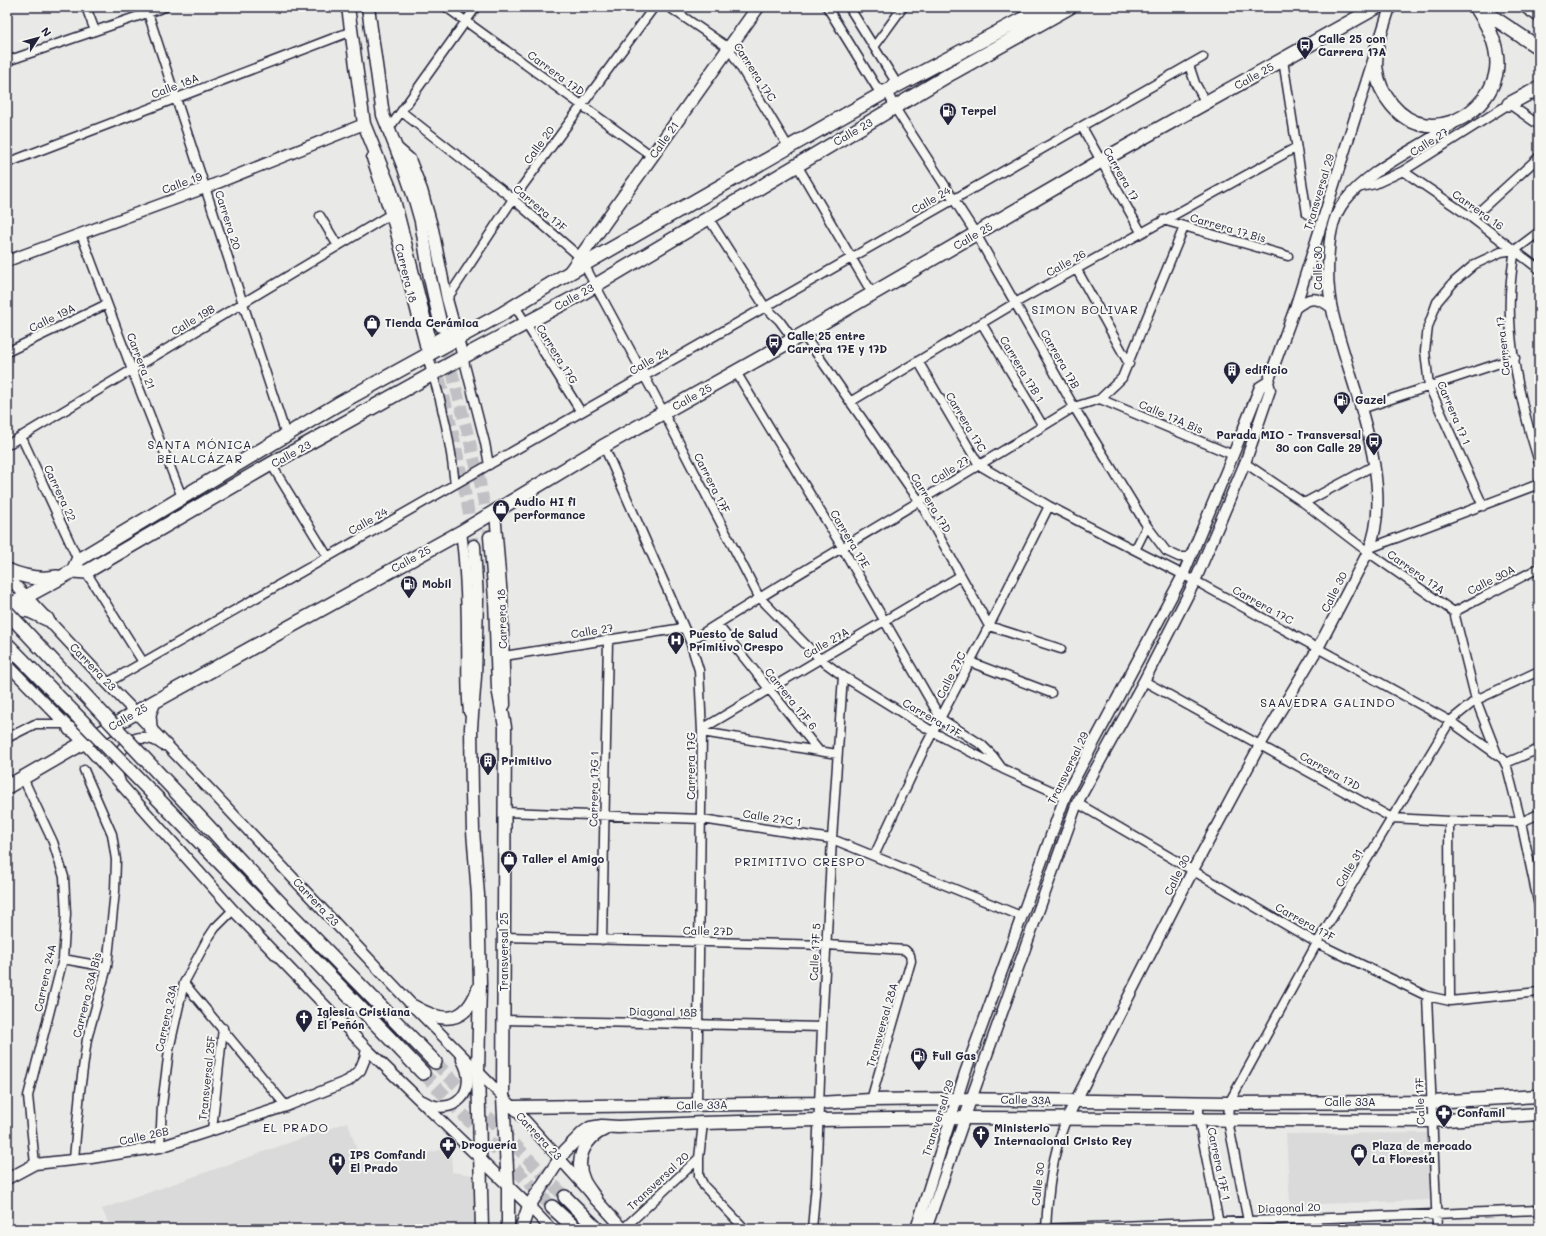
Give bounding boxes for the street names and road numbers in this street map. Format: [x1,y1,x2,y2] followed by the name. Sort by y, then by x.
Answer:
[731,39,780,104] street label: Carrera 17C
[525,47,588,98] street label: Carrera 17D
[1231,59,1276,93] street label: Calle 25
[149,70,201,101] street label: Calle 18A
[830,114,876,149] street label: Calle 23
[646,118,682,161] street label: Calle 21
[520,123,558,167] street label: Calle 20
[1407,124,1451,159] street label: Calle 27
[1100,144,1143,203] street label: Carrera 17
[1300,151,1337,232] street label: Transversal 29
[160,168,205,197] street label: Calle 19
[510,181,570,234] street label: Carrera 17F
[908,182,954,217] street label: Calle 24
[1449,186,1507,233] street label: Carrera 16
[212,188,245,252] street label: Carrera 20
[1188,209,1268,246] street label: Carrera 17 Bis
[950,218,995,253] street label: Calle 25
[392,242,421,304] street label: Carrera 18
[1043,245,1088,280] street label: Calle 26
[1310,246,1325,290] street label: Calle 30
[551,279,597,314] street label: Calle 23
[26,300,77,335] street label: Calle 19A
[168,300,218,339] street label: Calle 19B
[1492,316,1513,376] street label: Carrera 17
[533,321,582,386] street label: Carrera 17G
[1037,326,1084,391] street label: Carrera 17B
[124,330,159,391] street label: Carrera 21
[997,333,1048,405] street label: Carrera 17B 1
[626,343,672,378] street label: Calle 24
[1434,379,1475,447] street label: Carrera 17 1
[669,380,714,414] street label: Calle 25
[943,389,990,455] street label: Carrera 17C
[1137,396,1206,437] street label: Calle 17A Bis
[268,436,314,471] street label: Calle 23
[691,450,734,515] street label: Carrera 17F
[928,452,972,487] street label: Calle 27
[41,462,80,523] street label: Carrera 22
[908,470,955,535] street label: Carrera 17D
[345,503,391,538] street label: Calle 24
[827,507,874,571] street label: Carrera 17E
[388,542,433,576] street label: Calle 25
[1384,546,1448,597] street label: Carrera 17A
[1464,561,1517,598] street label: Calle 30A
[1317,569,1350,615] street label: Calle 30
[1230,582,1296,628] street label: Carrera 17C
[493,588,510,649] street label: Carrera 18
[570,620,614,641] street label: Calle 27
[800,623,851,662] street label: Calle 27A
[67,639,120,694] street label: Carrera 23
[932,649,969,701] street label: Calle 27C
[762,665,821,733] street label: Carrera 17F 6
[900,695,964,740] street label: Carrera 17F
[105,699,150,734] street label: Calle 25
[1043,728,1092,807] street label: Transversal 29
[683,732,698,800] street label: Carrera 17G
[1297,748,1363,793] street label: Carrera 17D
[585,751,602,827] street label: Carrera 17G 1
[742,805,802,830] street label: Calle 27C 1
[1331,846,1366,890] street label: Calle 31
[1160,852,1193,898] street label: Calle 30
[290,874,343,929] street label: Carrera 23
[1273,899,1338,944] street label: Carrera 17F
[496,912,511,992] street label: Transversal 25
[683,923,733,938] street label: Calle 27D
[806,923,823,981] street label: Calle 17F 5
[30,943,59,1013] street label: Carrera 24A
[69,951,104,1039] street label: Carrera 23A Bis
[862,981,901,1069] street label: Transversal 28A
[151,983,180,1053] street label: Carrera 23A
[629,1003,697,1020] street label: Diagonal 18B
[195,1035,218,1121] street label: Transversal 25F
[918,1077,957,1158] street label: Transversal 29
[1411,1077,1428,1125] street label: Calle 17F
[1000,1092,1052,1107] street label: Calle 33A
[1324,1094,1376,1109] street label: Calle 33A
[676,1097,728,1112] street label: Calle 33A
[513,1108,566,1163] street label: Carrera 23
[118,1123,170,1148] street label: Calle 26B
[1204,1126,1235,1202] street label: Carrera 17F 1
[623,1148,692,1213] street label: Transversal 20
[1027,1161,1048,1207] street label: Calle 30
[1257,1199,1321,1216] street label: Diagonal 20

